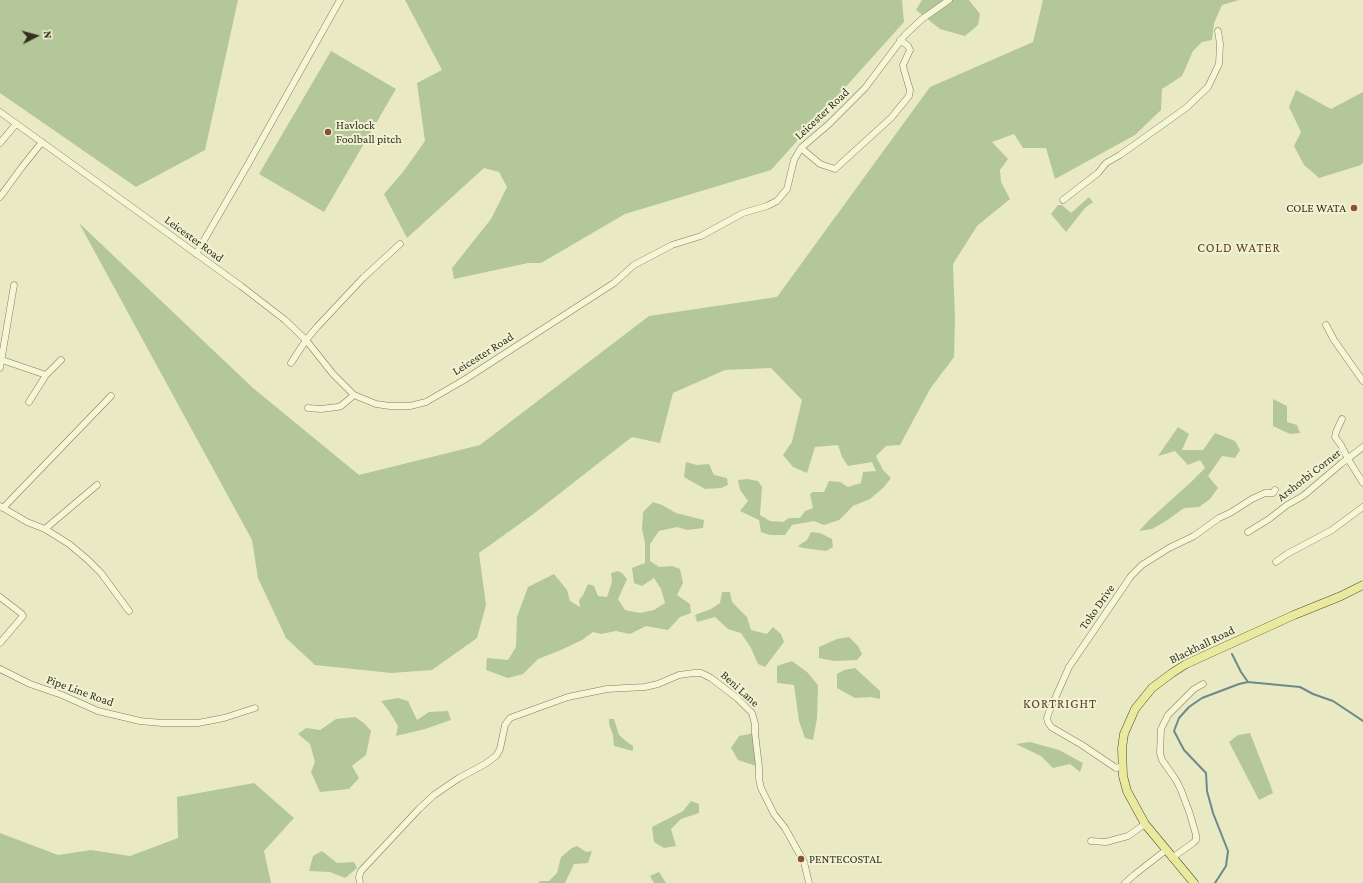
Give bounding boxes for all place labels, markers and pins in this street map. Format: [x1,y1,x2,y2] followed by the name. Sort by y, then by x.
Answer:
[336,118,402,146] place label: Havlock Foolball pitch
[323,127,333,137] marker: Havlock Foolball pitch
[1286,201,1346,215] place label: COLE WATA
[1349,203,1359,213] marker: COLE WATA
[809,852,882,866] place label: PENTECOSTAL
[796,854,806,864] marker: PENTECOSTAL

